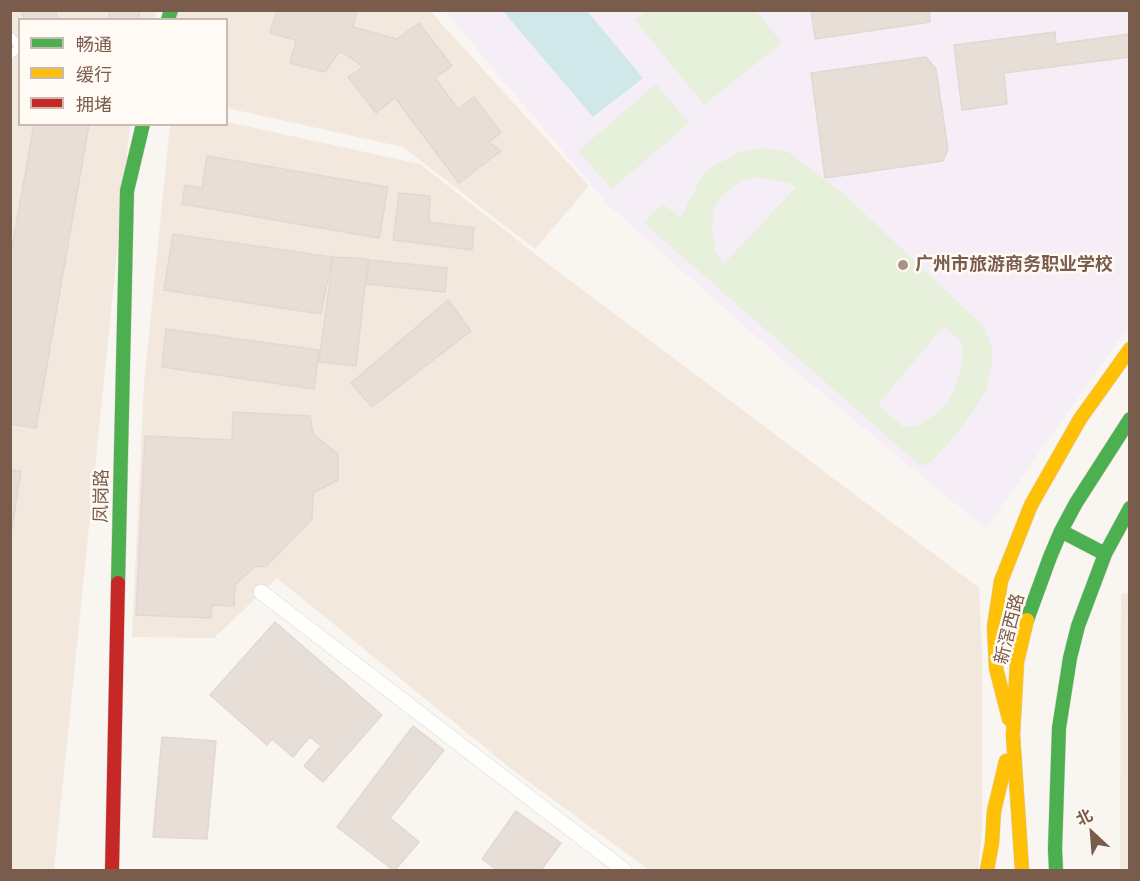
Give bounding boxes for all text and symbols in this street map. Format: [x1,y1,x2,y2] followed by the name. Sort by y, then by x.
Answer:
[18,18,228,126] legend
[76,33,112,56] text: 畅通
[76,63,112,86] text: 缓行
[76,93,112,116] text: 拥堵
[915,254,1113,276] place label: 广州市旅游商务职业学校
[896,258,910,272] marker: 广州市旅游商务职业学校
[91,469,113,523] street label: 凤岗路
[991,591,1029,667] street label: 新滘西路
[1062,803,1122,863] north arrow
[1073,804,1096,829] text: 北

